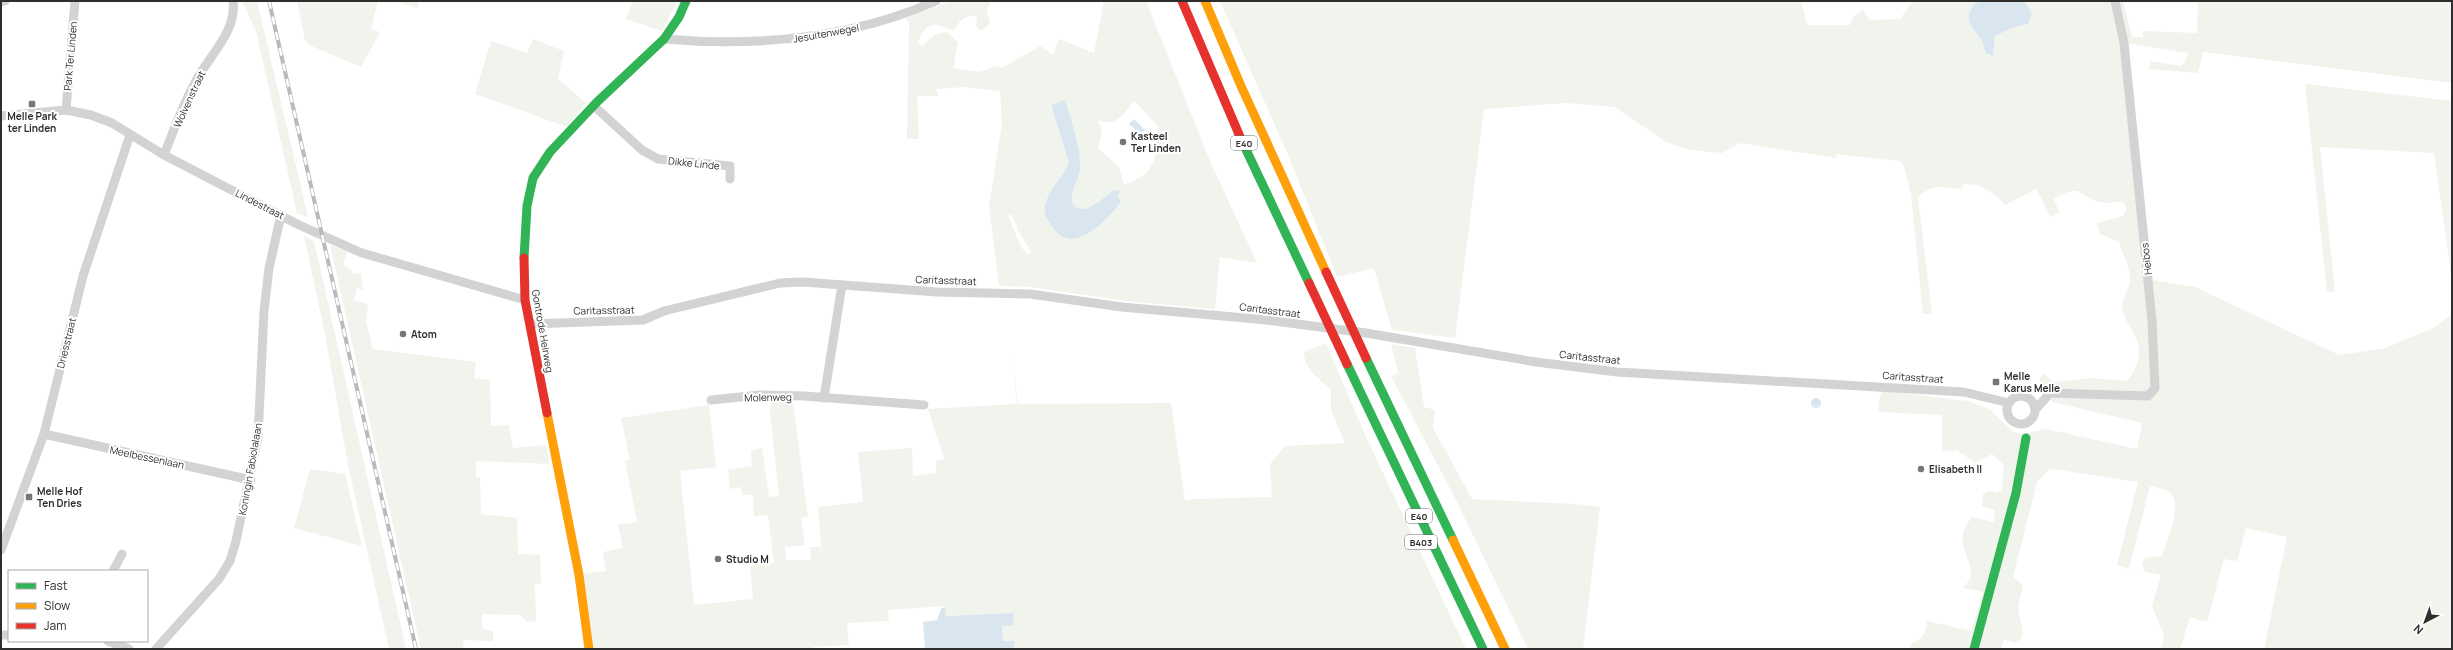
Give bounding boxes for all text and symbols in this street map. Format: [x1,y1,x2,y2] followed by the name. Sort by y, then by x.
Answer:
[792,20,860,46] street label: Jesuitenwegel
[60,21,80,91] street label: Park Ter Linden
[170,68,208,130] street label: Wolvenstraat
[27,99,37,109] marker: Melle Park ter Linden
[7,109,57,135] place label: Melle Park ter Linden
[1131,129,1181,155] place label: Kasteel Ter Linden
[1231,136,1257,150] road number: E40
[1118,137,1128,147] marker: Kasteel Ter Linden
[667,153,721,173] street label: Dikke Linde
[233,186,287,222] street label: Lindestraat
[2137,242,2155,276] street label: Heibos
[915,272,977,288] street label: Caritasstraat
[529,288,557,374] street label: Gontrode Heirweg
[1239,299,1301,321] street label: Caritasstraat
[573,302,635,318] street label: Caritasstraat
[53,316,79,370] street label: Driesstraat
[411,327,437,341] place label: Atom
[398,329,408,339] marker: Atom
[1559,347,1621,367] street label: Caritasstraat
[1882,368,1944,386] street label: Caritasstraat
[2004,369,2060,395] place label: Melle Karus Melle
[1991,377,2001,387] marker: Melle Karus Melle
[744,390,792,404] street label: Molenweg
[235,422,265,516] street label: Koningin Fabiolalaan
[109,442,186,472] street label: Meelbessenlaan
[1929,462,1982,476] place label: Elisabeth II
[1916,464,1926,474] marker: Elisabeth II
[37,484,83,510] place label: Melle Hof Ten Dries
[24,492,34,502] marker: Melle Hof Ten Dries
[1406,509,1432,523] road number: E40
[1405,535,1437,549] road number: B403
[726,552,769,566] place label: Studio M
[713,554,723,564] marker: Studio M
[8,570,148,642] legend
[44,577,68,594] text: Fast
[44,597,70,614] text: Slow
[2405,602,2445,642] north arrow
[44,617,66,634] text: Jam
[2410,622,2426,638] text: N

